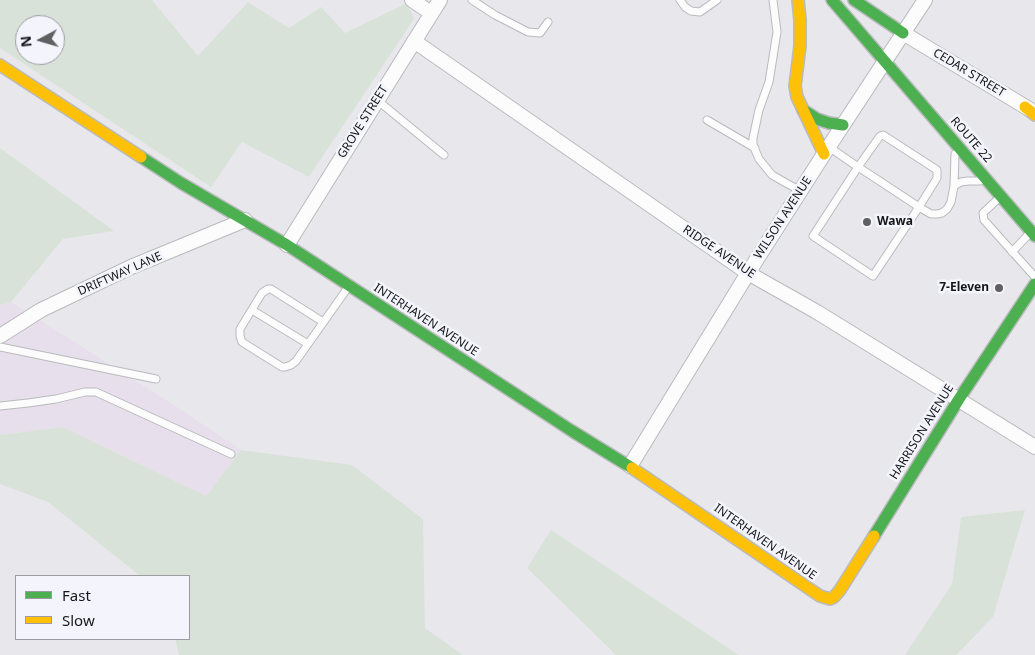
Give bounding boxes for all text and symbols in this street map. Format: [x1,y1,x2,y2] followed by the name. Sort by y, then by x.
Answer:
[15,15,65,65] north arrow
[16,35,36,48] text: N
[930,46,1008,100] street label: CEDAR STREET
[335,83,391,161] street label: GROVE STREET
[947,114,995,166] street label: ROUTE 22
[751,174,815,262] street label: WILSON AVENUE
[877,215,913,229] place label: Wawa
[861,216,873,228] marker: Wawa
[680,222,758,282] street label: RIDGE AVENUE
[76,249,164,299] street label: DRIFTWAY LANE
[371,281,481,359] street label: INTERHAVEN AVENUE
[939,281,989,295] place label: 7-Eleven
[993,282,1005,294] marker: 7-Eleven
[887,382,957,482] street label: HARRISON AVENUE
[711,501,819,583] street label: INTERHAVEN AVENUE
[15,575,190,640] legend
[62,585,91,605] text: Fast
[62,610,95,630] text: Slow

